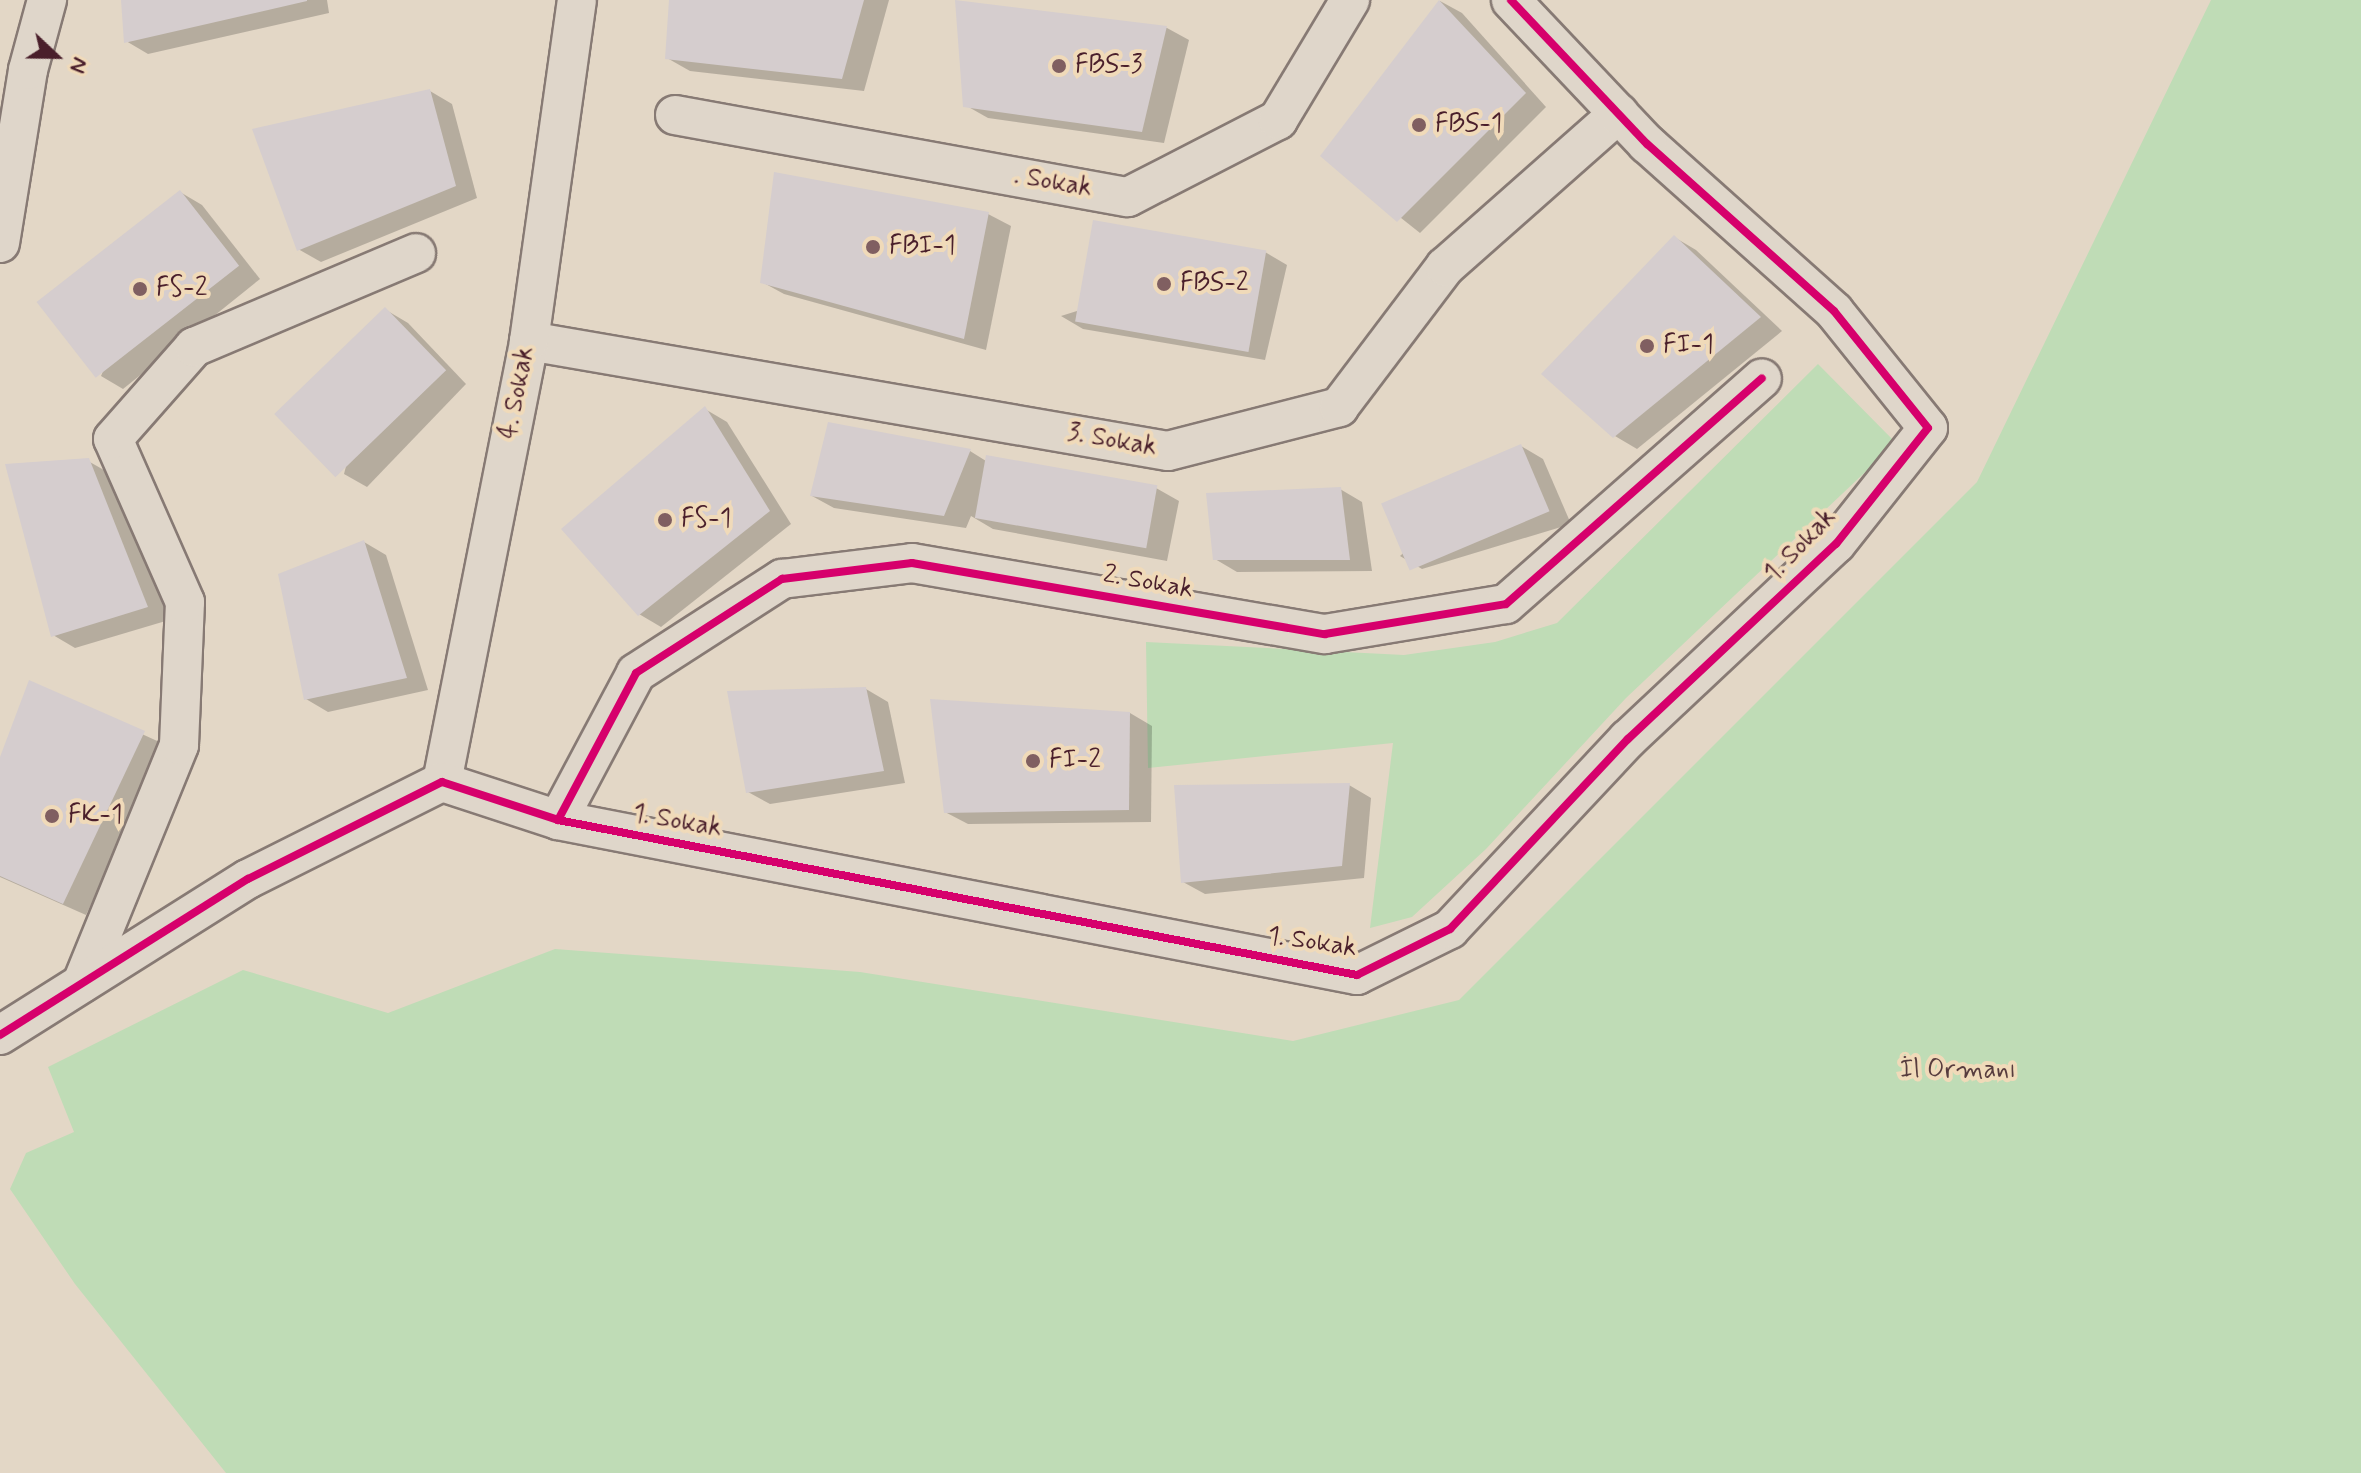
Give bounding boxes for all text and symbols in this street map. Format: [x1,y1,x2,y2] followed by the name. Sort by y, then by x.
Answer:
[16,16,96,96] north arrow
[1075,50,1143,82] place label: FBS-3
[63,53,94,77] text: N
[1050,57,1068,75] marker: FBS-3
[1435,109,1502,141] place label: FBS-1
[1410,116,1428,134] marker: FBS-1
[1012,161,1094,205] street label: . Sokak
[889,231,956,263] place label: FBI-1
[864,238,882,256] marker: FBI-1
[1180,268,1249,300] place label: FBS-2
[156,273,207,305] place label: FS-2
[1155,275,1173,293] marker: FBS-2
[131,280,149,298] marker: FS-2
[1663,330,1714,362] place label: FI-1
[1638,337,1656,355] marker: FI-1
[494,344,542,442] street label: 4. Sokak
[1065,418,1159,464] street label: 3. Sokak
[1759,503,1843,589] street label: 1. Sokak
[681,504,731,536] place label: FS-1
[656,511,674,529] marker: FS-1
[1101,560,1195,606] street label: 2. Sokak
[1049,745,1101,777] place label: FI-2
[1024,752,1042,770] marker: FI-2
[630,799,724,845] street label: 1. Sokak
[68,800,123,832] place label: FK-1
[43,807,61,825] marker: FK-1
[1265,921,1359,965] street label: 1. Sokak
[1898,1055,2018,1087] park label: İl Ormanı

